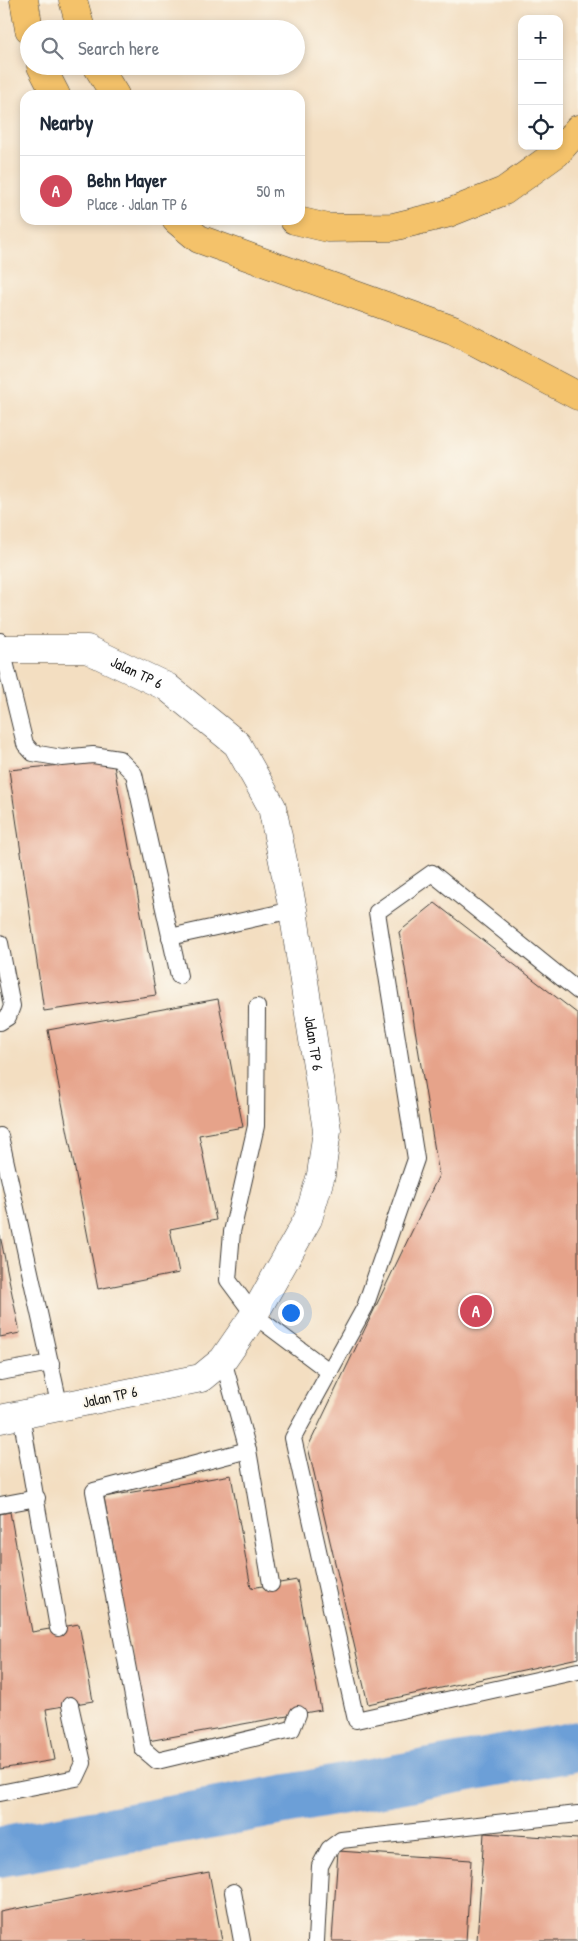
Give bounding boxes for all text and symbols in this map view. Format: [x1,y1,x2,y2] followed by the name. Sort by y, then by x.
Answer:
[518,15,563,150] map controls
[518,15,563,60] button: +
[20,20,305,75] search box
[38,34,66,62] icon: search
[78,35,159,61] text: Search here
[518,60,563,105] button: −
[518,105,563,150] button: locate
[40,108,93,137] text: Nearby
[87,167,167,193] text: Behn Mayer
[52,180,60,202] text: A
[257,180,285,202] text: 50 m
[87,193,187,215] text: Place · Jalan TP 6
[107,651,166,693] street label: Jalan TP 6
[300,1014,329,1072] street label: Jalan TP 6
[460,1292,492,1330] pin: A
[278,1300,304,1326] your location
[81,1380,139,1413] street label: Jalan TP 6

